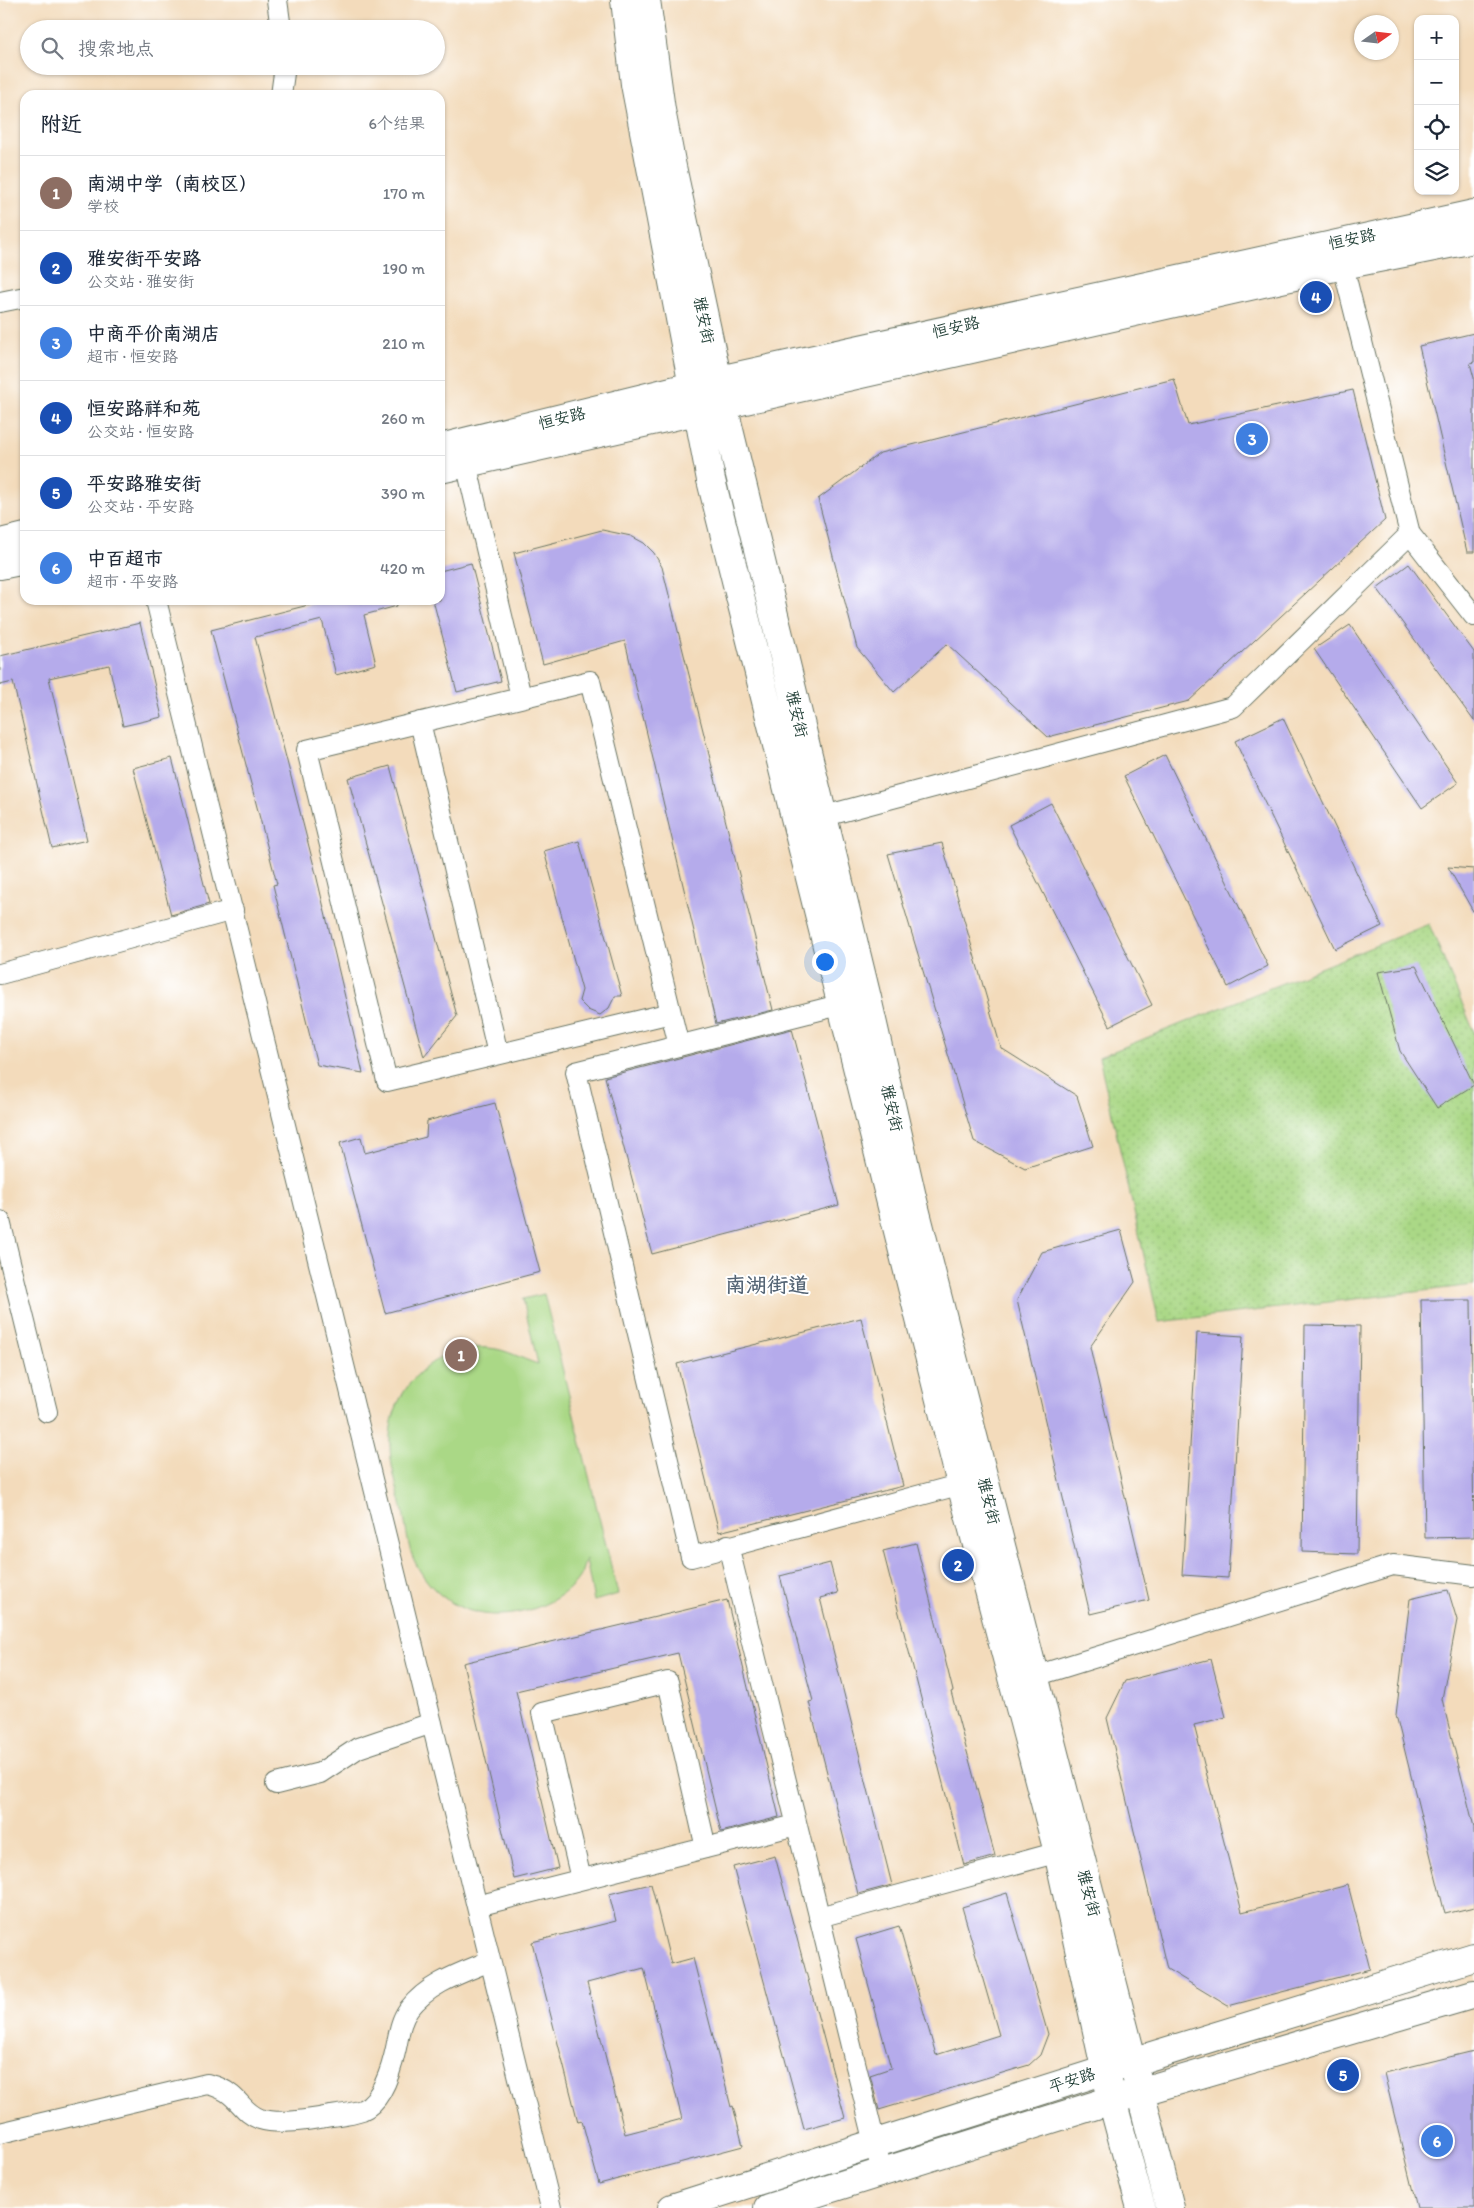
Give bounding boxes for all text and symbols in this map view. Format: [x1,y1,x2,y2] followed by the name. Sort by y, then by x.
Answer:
[1354,15,1399,60] north arrow
[1414,15,1459,195] map controls
[1414,15,1459,60] button: +
[20,20,445,75] search box
[38,34,66,62] icon: search
[78,37,154,60] text: 搜索地点
[1414,60,1459,105] button: −
[1414,105,1459,150] button: locate
[40,111,82,136] text: 附近
[369,114,425,133] text: 6个结果
[1414,150,1459,195] button: layers
[87,172,258,195] text: 南湖中学（南校区）
[52,184,60,203] text: 1
[383,184,425,203] text: 170 m
[87,197,119,216] text: 学校
[1327,225,1377,253] street label: 恒安路
[87,247,201,270] text: 雅安街平安路
[52,259,60,278] text: 2
[382,259,425,278] text: 190 m
[87,272,194,291] text: 公交站 · 雅安街
[1300,278,1332,316] pin: 4
[690,295,718,345] street label: 雅安街
[930,312,982,342] street label: 恒安路
[87,322,220,345] text: 中商平价南湖店
[52,334,60,353] text: 3
[382,334,425,353] text: 210 m
[87,347,178,366] text: 超市 · 恒安路
[87,397,201,420] text: 恒安路祥和苑
[536,403,588,433] street label: 恒安路
[51,409,61,428] text: 4
[381,409,425,428] text: 260 m
[1236,420,1268,458] pin: 3
[87,422,194,441] text: 公交站 · 恒安路
[87,472,201,495] text: 平安路雅安街
[52,484,60,503] text: 5
[381,484,425,503] text: 390 m
[87,497,194,516] text: 公交站 · 平安路
[87,547,163,570] text: 中百超市
[52,559,60,578] text: 6
[380,559,425,578] text: 420 m
[87,572,178,591] text: 超市 · 平安路
[782,688,812,740] street label: 雅安街
[812,949,838,975] your location
[877,1082,907,1134] street label: 雅安街
[725,1272,809,1297] district label: 南湖街道
[445,1336,477,1374] pin: 1
[974,1475,1004,1527] street label: 雅安街
[942,1546,974,1584] pin: 2
[1074,1867,1104,1919] street label: 雅安街
[1327,2056,1359,2094] pin: 5
[1046,2064,1098,2096] street label: 平安路
[1421,2122,1453,2160] pin: 6

